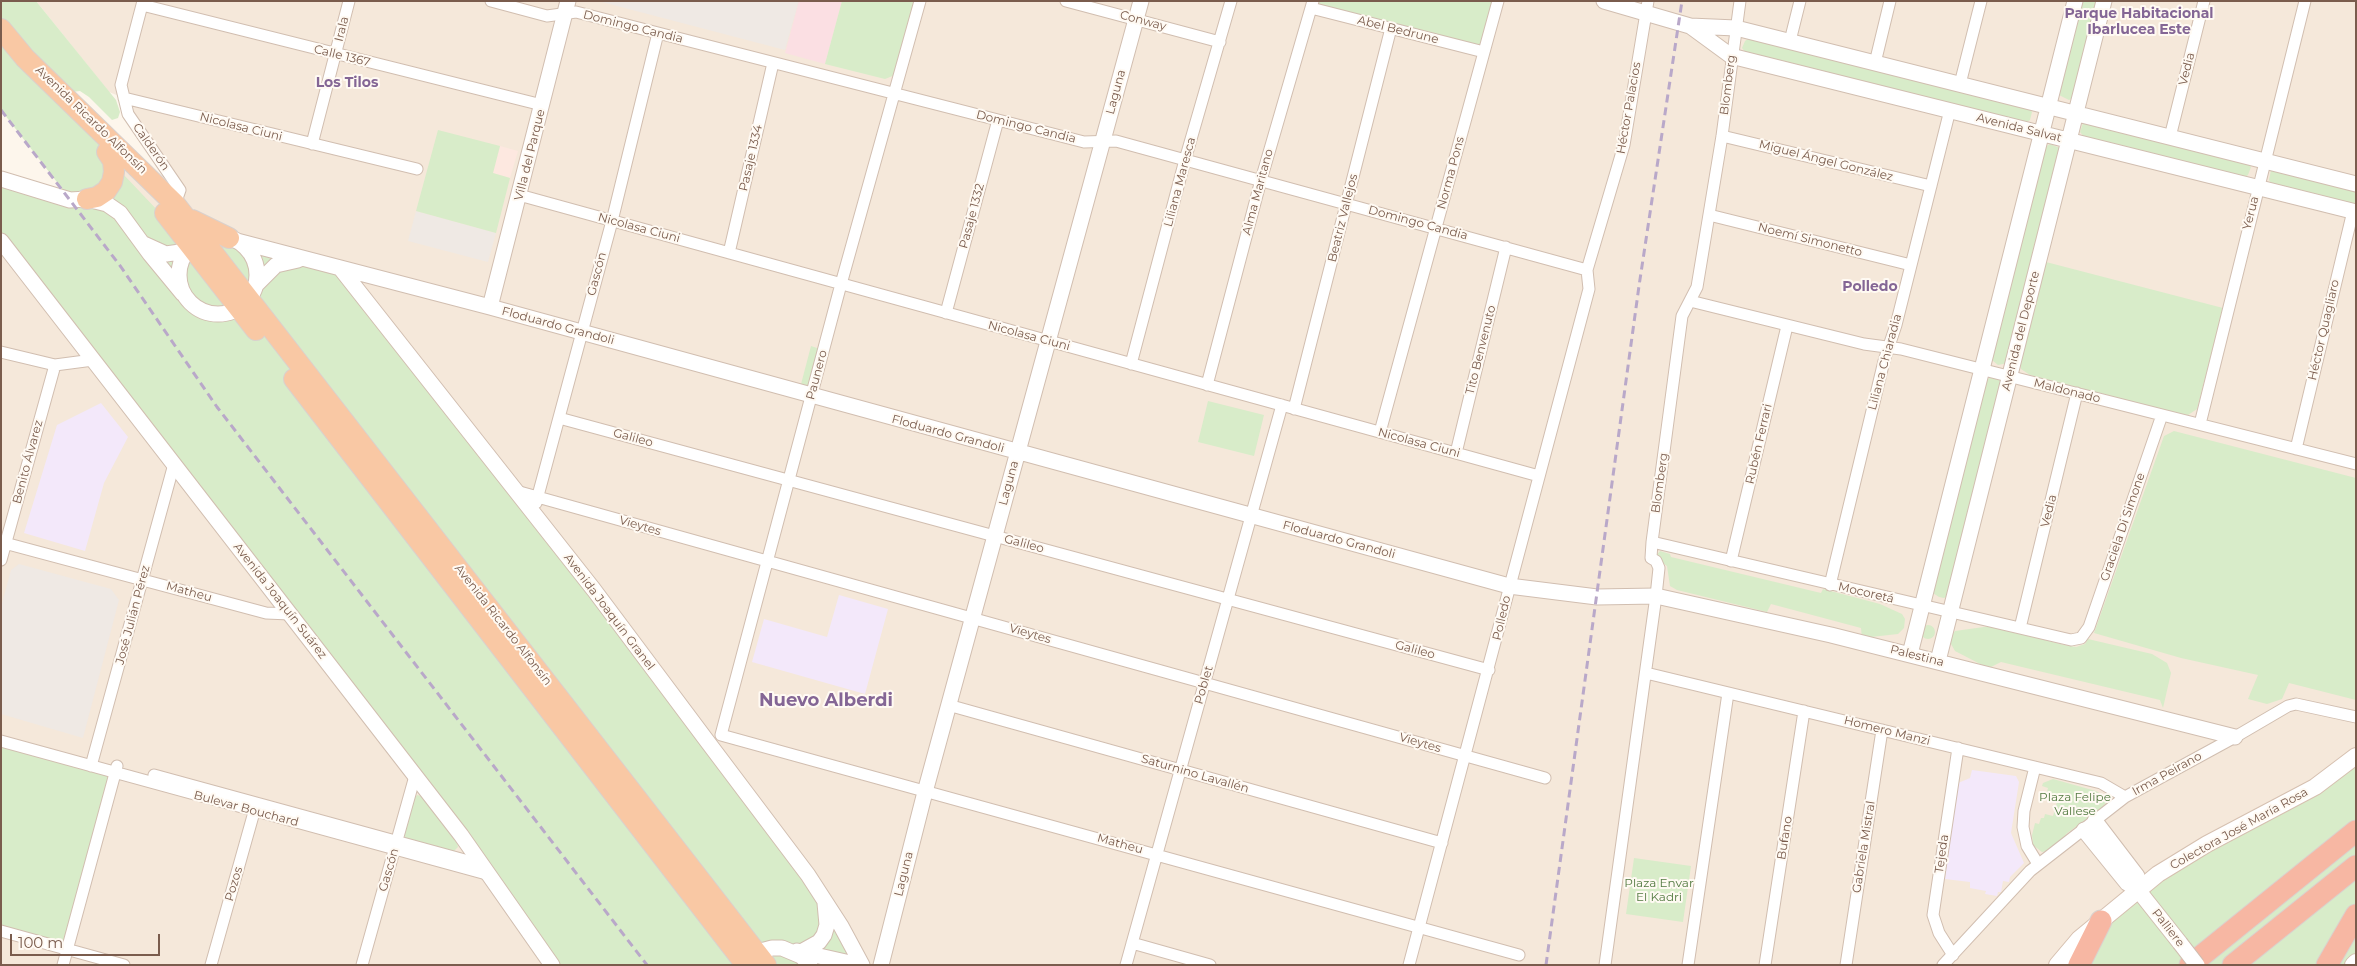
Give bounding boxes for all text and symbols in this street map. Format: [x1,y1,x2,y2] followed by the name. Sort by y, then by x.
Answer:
[2064,6,2214,38] district label: Parque Habitacional Ibarlucea Este
[582,8,684,46] street label: Domingo Candia
[1118,8,1168,34] street label: Conway
[1356,13,1440,47] street label: Abel Bedrune
[332,15,352,43] street label: Irala
[312,42,372,70] street label: Calle 1367
[2176,51,2198,87] street label: Vedia
[1717,54,1739,116] street label: Blomberg
[1614,61,1644,155] street label: Héctor Palacios
[32,63,150,177] street label: Avenida Ricardo Alfonsín
[1103,68,1129,116] street label: Laguna
[316,75,378,91] district label: Los Tilos
[512,108,548,202] street label: Villa del Parque
[975,108,1077,146] street label: Domingo Candia
[198,110,284,144] street label: Nicolasa Ciuni
[1975,110,2063,146] street label: Avenida Salvat
[130,121,172,173] street label: Calderón
[736,123,766,193] street label: Pasaje 1334
[1434,135,1468,211] street label: Norma Pons
[1161,136,1199,228] street label: Liliana Maresca
[1757,137,1895,185] street label: Miguel Ángel González
[1240,147,1276,237] street label: Alma Maritano
[1325,172,1361,264] street label: Beatriz Vallejos
[956,182,988,250] street label: Pasaje 1332
[2240,195,2262,231] street label: Yerua
[1367,203,1469,243] street label: Domingo Candia
[596,210,682,246] street label: Nicolasa Ciuni
[1756,220,1864,260] street label: Noemí Simonetto
[584,251,610,297] street label: Gascón
[1999,270,2043,392] street label: Avenida del Deporte
[2305,278,2343,382] street label: Héctor Quagliaro
[1842,279,1898,295] district label: Polledo
[500,304,616,348] street label: Floduardo Grandoli
[1463,304,1499,396] street label: Tito Benvenuto
[1865,312,1905,412] street label: Liliana Chiaradia
[986,318,1072,354] street label: Nicolasa Ciuni
[803,348,831,402] street label: Paunero
[2032,376,2102,406] street label: Maldonado
[1743,402,1775,486] street label: Rubén Ferrari
[890,412,1006,456] street label: Floduardo Grandoli
[10,419,46,505] street label: Benito Álvarez
[1376,425,1462,461] street label: Nicolasa Ciuni
[611,426,655,450] street label: Galileo
[1649,452,1671,514] street label: Blomberg
[996,459,1022,507] street label: Laguna
[2098,471,2148,583] street label: Graciela Di Simone
[2038,493,2060,529] street label: Vedia
[617,513,663,539] street label: Vieytes
[1281,518,1397,562] street label: Floduardo Grandoli
[1002,532,1046,556] street label: Galileo
[230,540,330,662] street label: Avenida Joaquín Suárez
[560,551,658,673] street label: Avenida Joaquín Granel
[451,562,555,688] street label: Avenida Ricardo Alfonsín
[113,564,153,666] street label: José Julián Pérez
[165,579,213,605] street label: Matheu
[1837,580,1895,606] street label: Mocoretá
[1490,594,1514,642] street label: Polledo
[1007,621,1053,647] street label: Vieytes
[1393,638,1437,662] street label: Galileo
[1889,642,1945,670] street label: Palestina
[1192,664,1216,706] street label: Poblet
[759,690,893,712] district label: Nuevo Alberdi
[1842,713,1932,749] street label: Homero Manzi
[1397,730,1443,756] street label: Vieytes
[2130,749,2204,799] street label: Irma Peirano
[1139,752,1251,796] street label: Saturnino Lavallén
[2168,785,2310,873] street label: Colectora José María Rosa
[192,788,300,830] street label: Bulevar Bouchard
[2039,790,2111,818] park label: Plaza Felipe Vallese
[1850,800,1878,894] street label: Gabriela Mistral
[1774,815,1796,861] street label: Bufano
[1096,831,1144,857] street label: Matheu
[1932,834,1952,874] street label: Tejeda
[376,847,402,893] street label: Gascón
[891,850,917,898] street label: Laguna
[222,865,246,903] street label: Pozos
[1624,876,1694,904] park label: Plaza Envar El Kadri
[2149,906,2187,950] street label: Palliere
[12,924,162,956] scale bar
[18,933,63,952] text: 100 m

